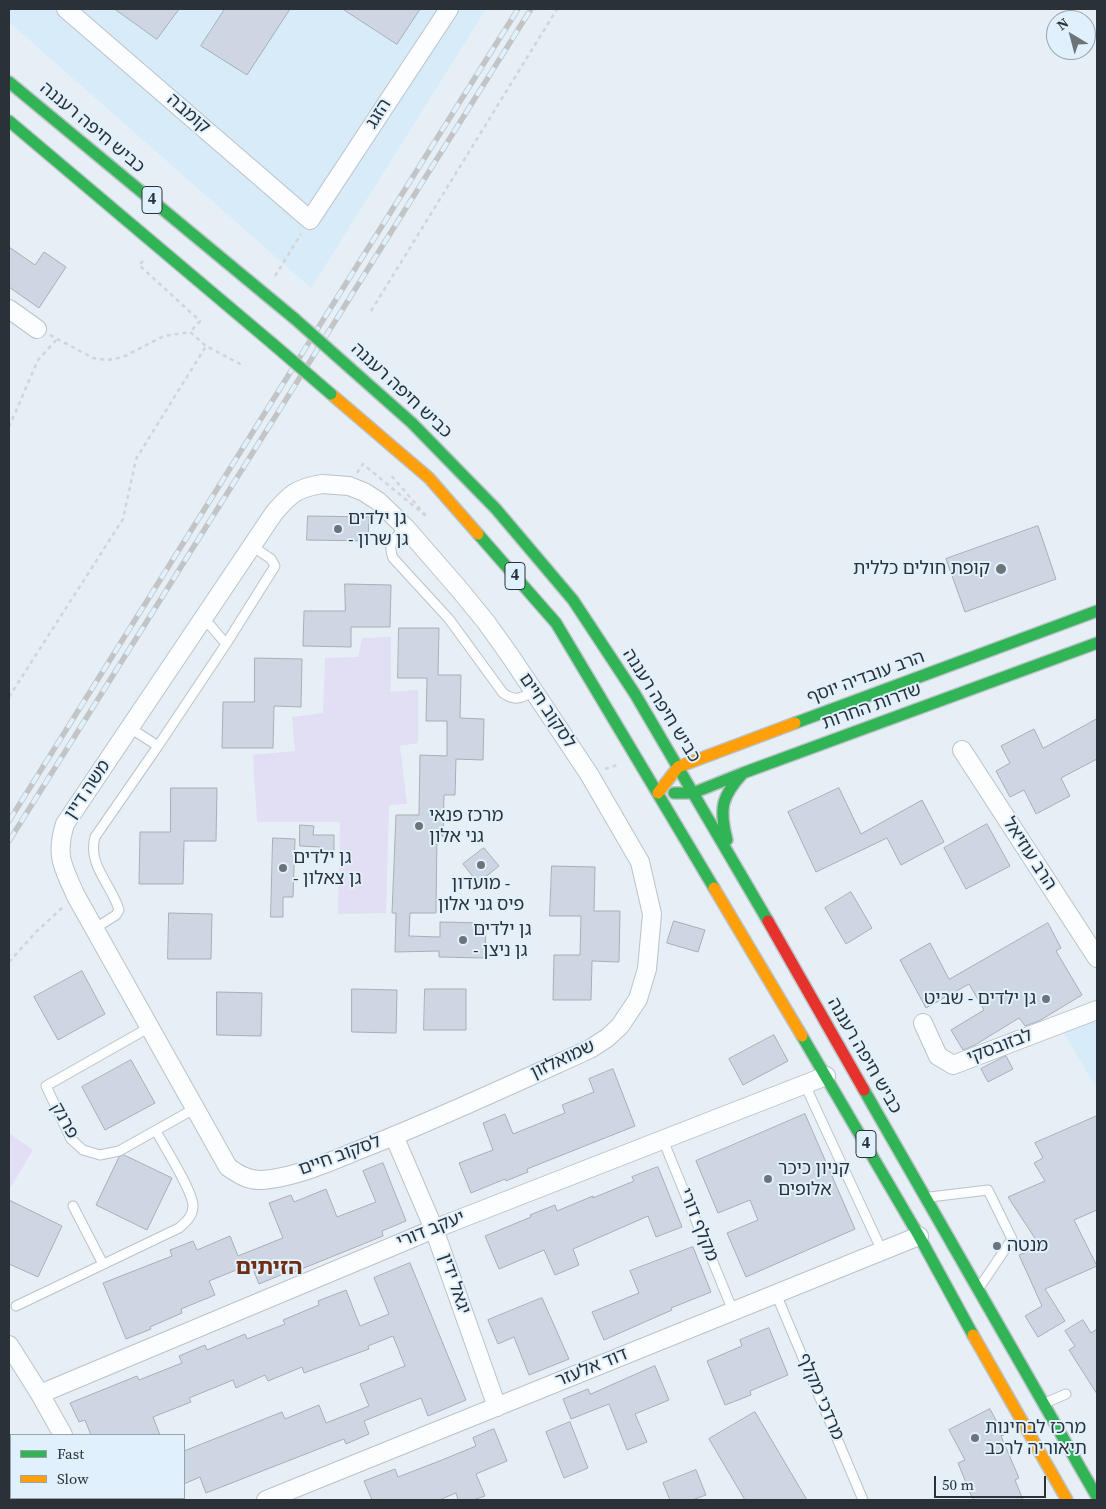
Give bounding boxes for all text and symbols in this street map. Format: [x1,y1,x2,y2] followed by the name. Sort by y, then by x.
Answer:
[1046,10,1096,60] north arrow
[1052,13,1073,35] text: N
[35,78,149,178] street label: כביש חיפה רעננה
[162,89,214,139] street label: קומבה
[362,95,396,133] street label: הזגג
[142,186,162,214] road number: 4
[346,339,456,443] street label: כביש חיפה רעננה
[348,508,408,550] place label: גן ילדים - גן שרון
[332,523,344,535] marker: גן ילדים - גן שרון
[853,558,990,580] place label: קופת חולים כללית
[505,562,525,590] road number: 4
[994,562,1008,576] marker: קופת חולים כללית
[617,645,705,767] street label: כביש חיפה רעננה
[804,647,928,709] street label: הרב עובדיה יוסף
[514,669,580,753] street label: לסקוב חיים
[819,679,925,735] street label: שדרות החרות
[60,756,116,824] street label: משה דיין
[429,805,503,848] place label: מרכז פנאי גני אלון
[997,814,1061,894] street label: הרב עוזיאל
[413,820,425,832] marker: מרכז פנאי גני אלון
[293,847,361,890] place label: גן ילדים - גן צאלון
[475,859,487,871] marker: מועדון - פיס גני אלון
[277,862,289,874] marker: גן ילדים - גן צאלון
[438,873,524,916] place label: מועדון - פיס גני אלון
[473,919,531,962] place label: גן ילדים - גן ניצן
[457,934,469,946] marker: גן ילדים - גן ניצן
[924,988,1036,1010] place label: גן ילדים - שביט
[1040,993,1052,1005] marker: גן ילדים - שביט
[822,994,906,1118] street label: כביש חיפה רעננה
[964,1025,1036,1069] street label: לבזובסקי
[527,1036,599,1084] street label: שמואלזון
[45,1099,83,1143] street label: פרנק
[856,1130,876,1158] road number: 4
[296,1131,384,1181] street label: לסקוב חיים
[778,1158,850,1200] place label: קניון כיכר אלופים
[762,1173,774,1185] marker: קניון כיכר אלופים
[674,1185,722,1265] street label: מקלף דורי
[394,1207,468,1253] street label: יעקב דורי
[1007,1235,1048,1257] place label: מנטה
[991,1240,1003,1252] marker: מנטה
[434,1251,474,1317] street label: יגאל ידין
[235,1255,303,1281] district label: הזיתים
[553,1344,631,1392] street label: דוד אלעזר
[792,1350,848,1444] street label: מרדכי מקלף
[985,1417,1087,1460] place label: מרכז לבחינות תיאוריה לרכב
[969,1432,981,1444] marker: מרכז לבחינות תיאוריה לרכב
[10,1434,185,1499] legend
[57,1443,84,1464] text: Fast
[936,1466,1048,1498] scale bar
[57,1468,89,1489] text: Slow
[942,1474,974,1495] text: 50 m

